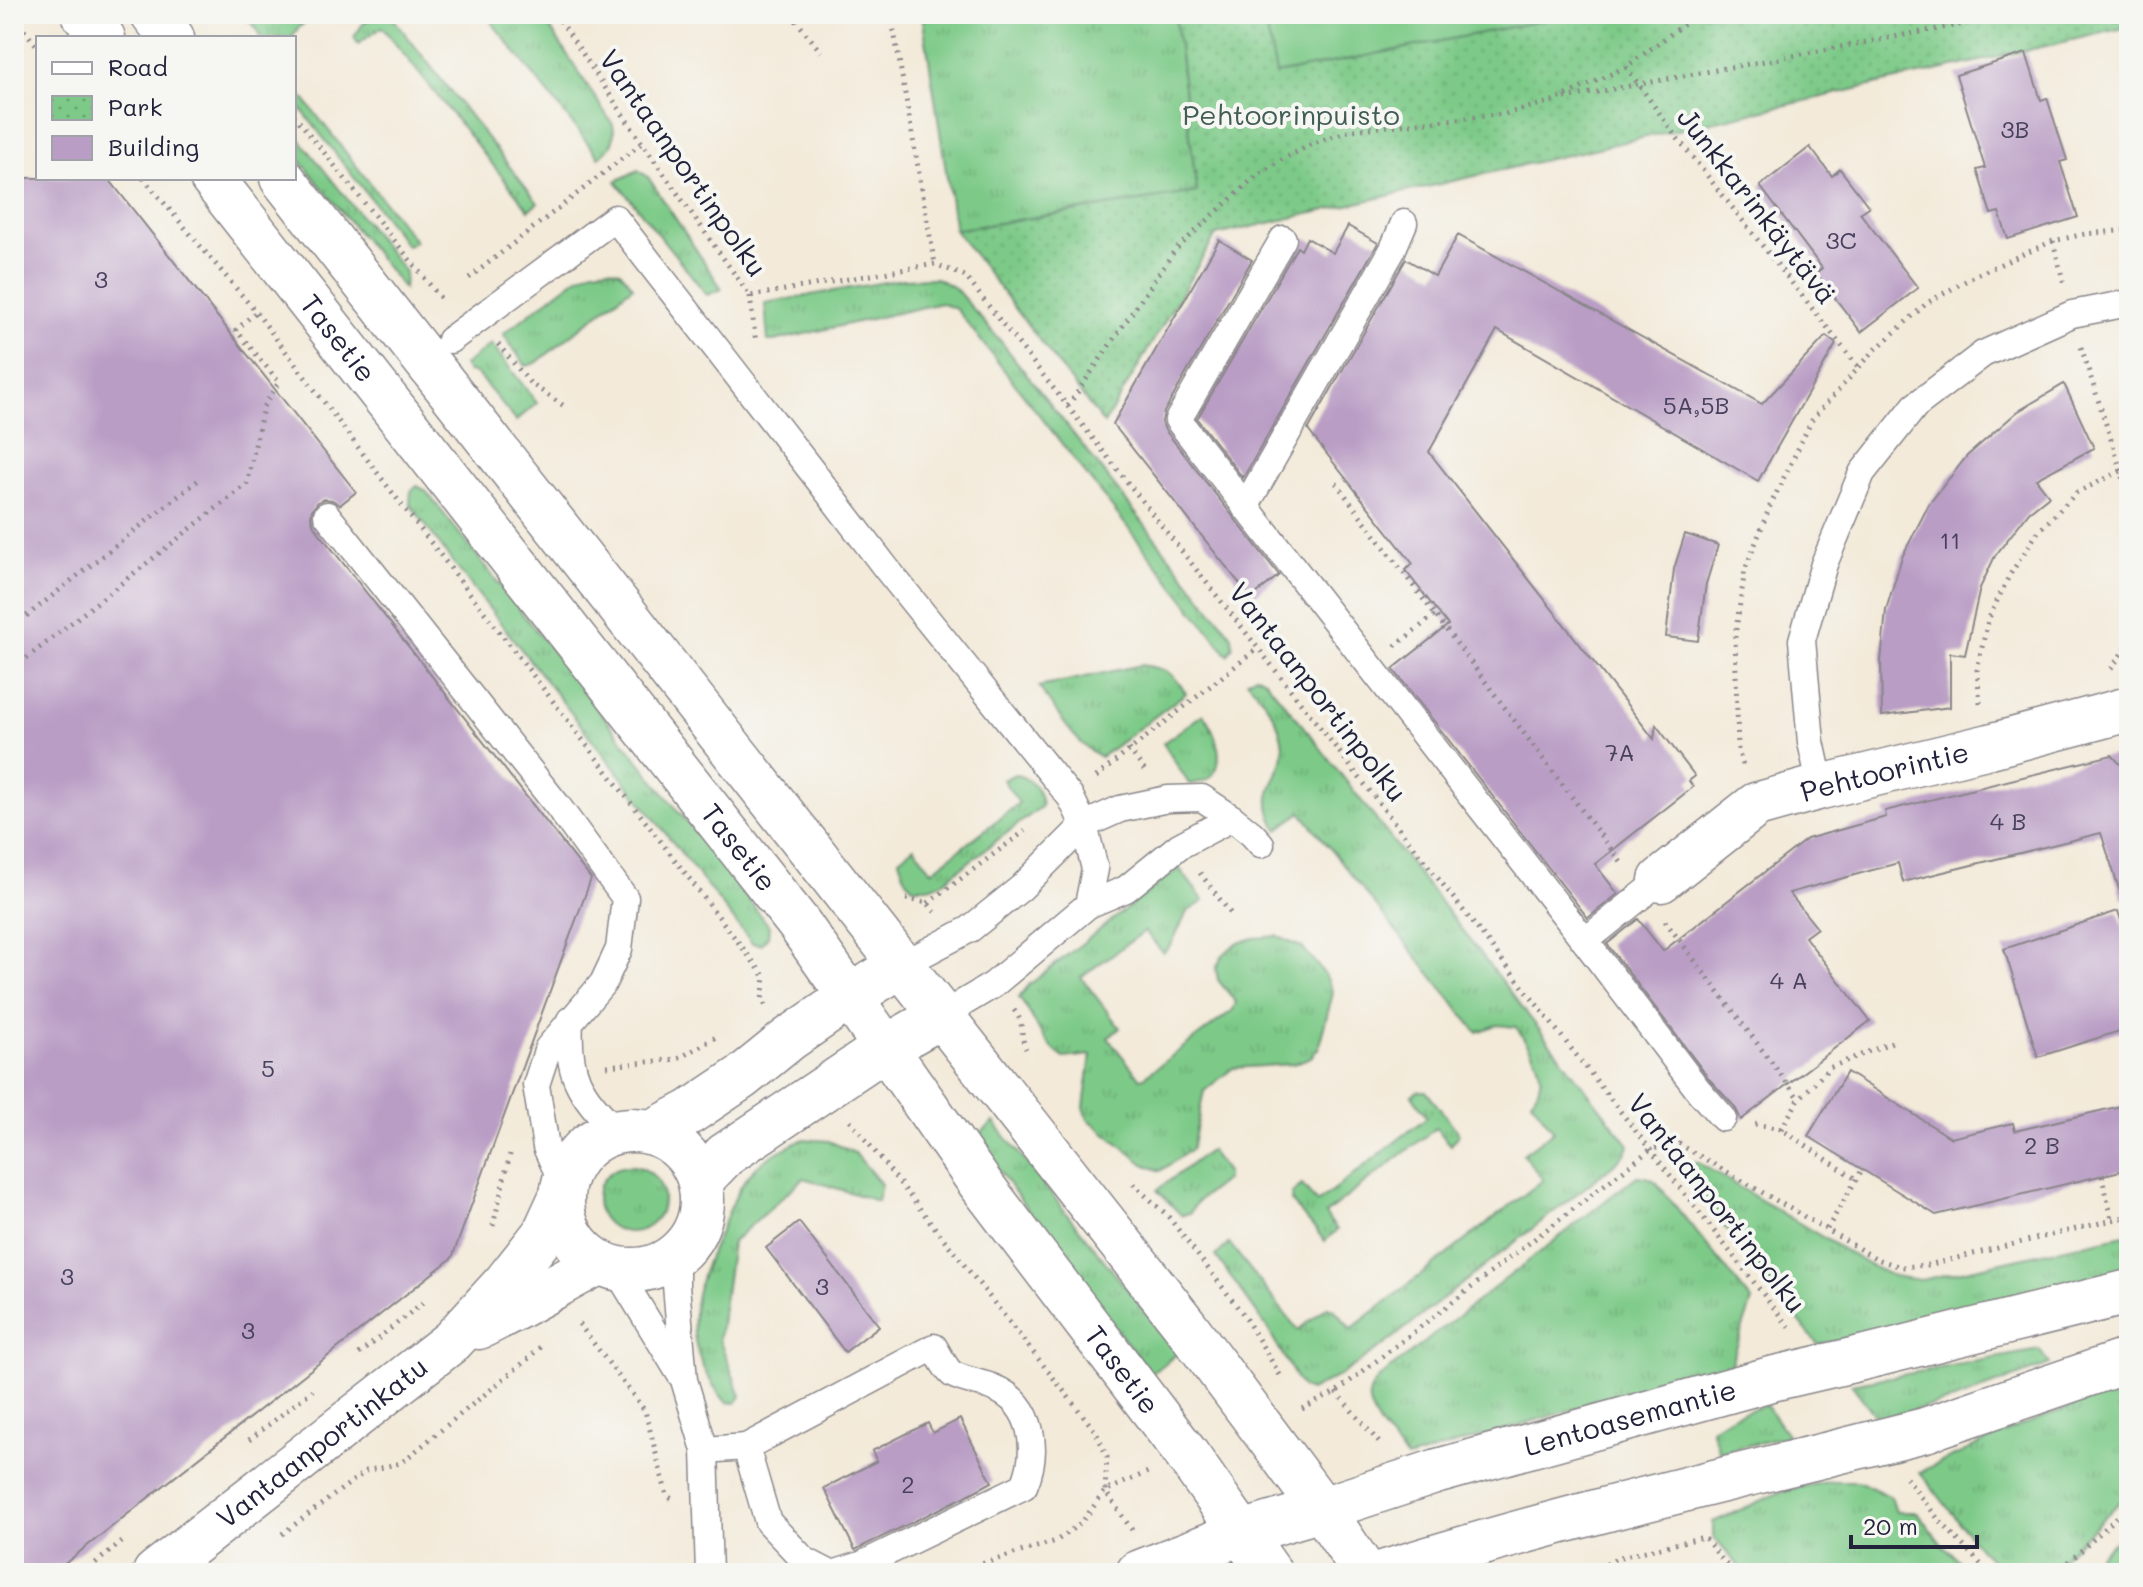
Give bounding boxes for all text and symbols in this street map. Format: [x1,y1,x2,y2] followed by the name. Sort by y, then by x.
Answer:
[36,36,296,180] legend
[592,42,776,283] street label: Vantaanportinpolku
[108,51,168,82] text: Road
[108,91,162,122] text: Park
[1182,96,1400,132] park label: Pehtoorinpuisto
[1670,100,1846,311] street label: Junkkarinkäytävä
[2001,113,2029,144] house number: 3B
[108,131,199,162] text: Building
[1825,224,1857,255] house number: 3C
[94,263,108,294] house number: 3
[293,286,385,389] street label: Tasetie
[1663,389,1729,420] house number: 5A,5B
[1939,524,1961,555] house number: 11
[1222,574,1416,808] street label: Vantaanportinpolku
[1796,733,1972,809] street label: Pehtoorintie
[1605,736,1635,767] house number: 7A
[694,796,785,898] street label: Tasetie
[1990,805,2026,836] house number: 4 B
[1770,964,1808,995] house number: 4 A
[261,1052,275,1083] house number: 5
[1621,1085,1815,1319] street label: Vantaanportinpolku
[2024,1129,2060,1160] house number: 2 B
[60,1260,74,1291] house number: 3
[815,1270,829,1301] house number: 3
[241,1314,255,1345] house number: 3
[1078,1318,1168,1421] street label: Tasetie
[209,1348,434,1535] street label: Vantaanportinkatu
[1520,1370,1740,1463] street label: Lentoasemantie
[901,1468,915,1499] house number: 2
[1851,1499,1977,1549] scale bar
[1863,1510,1918,1541] text: 20 m

